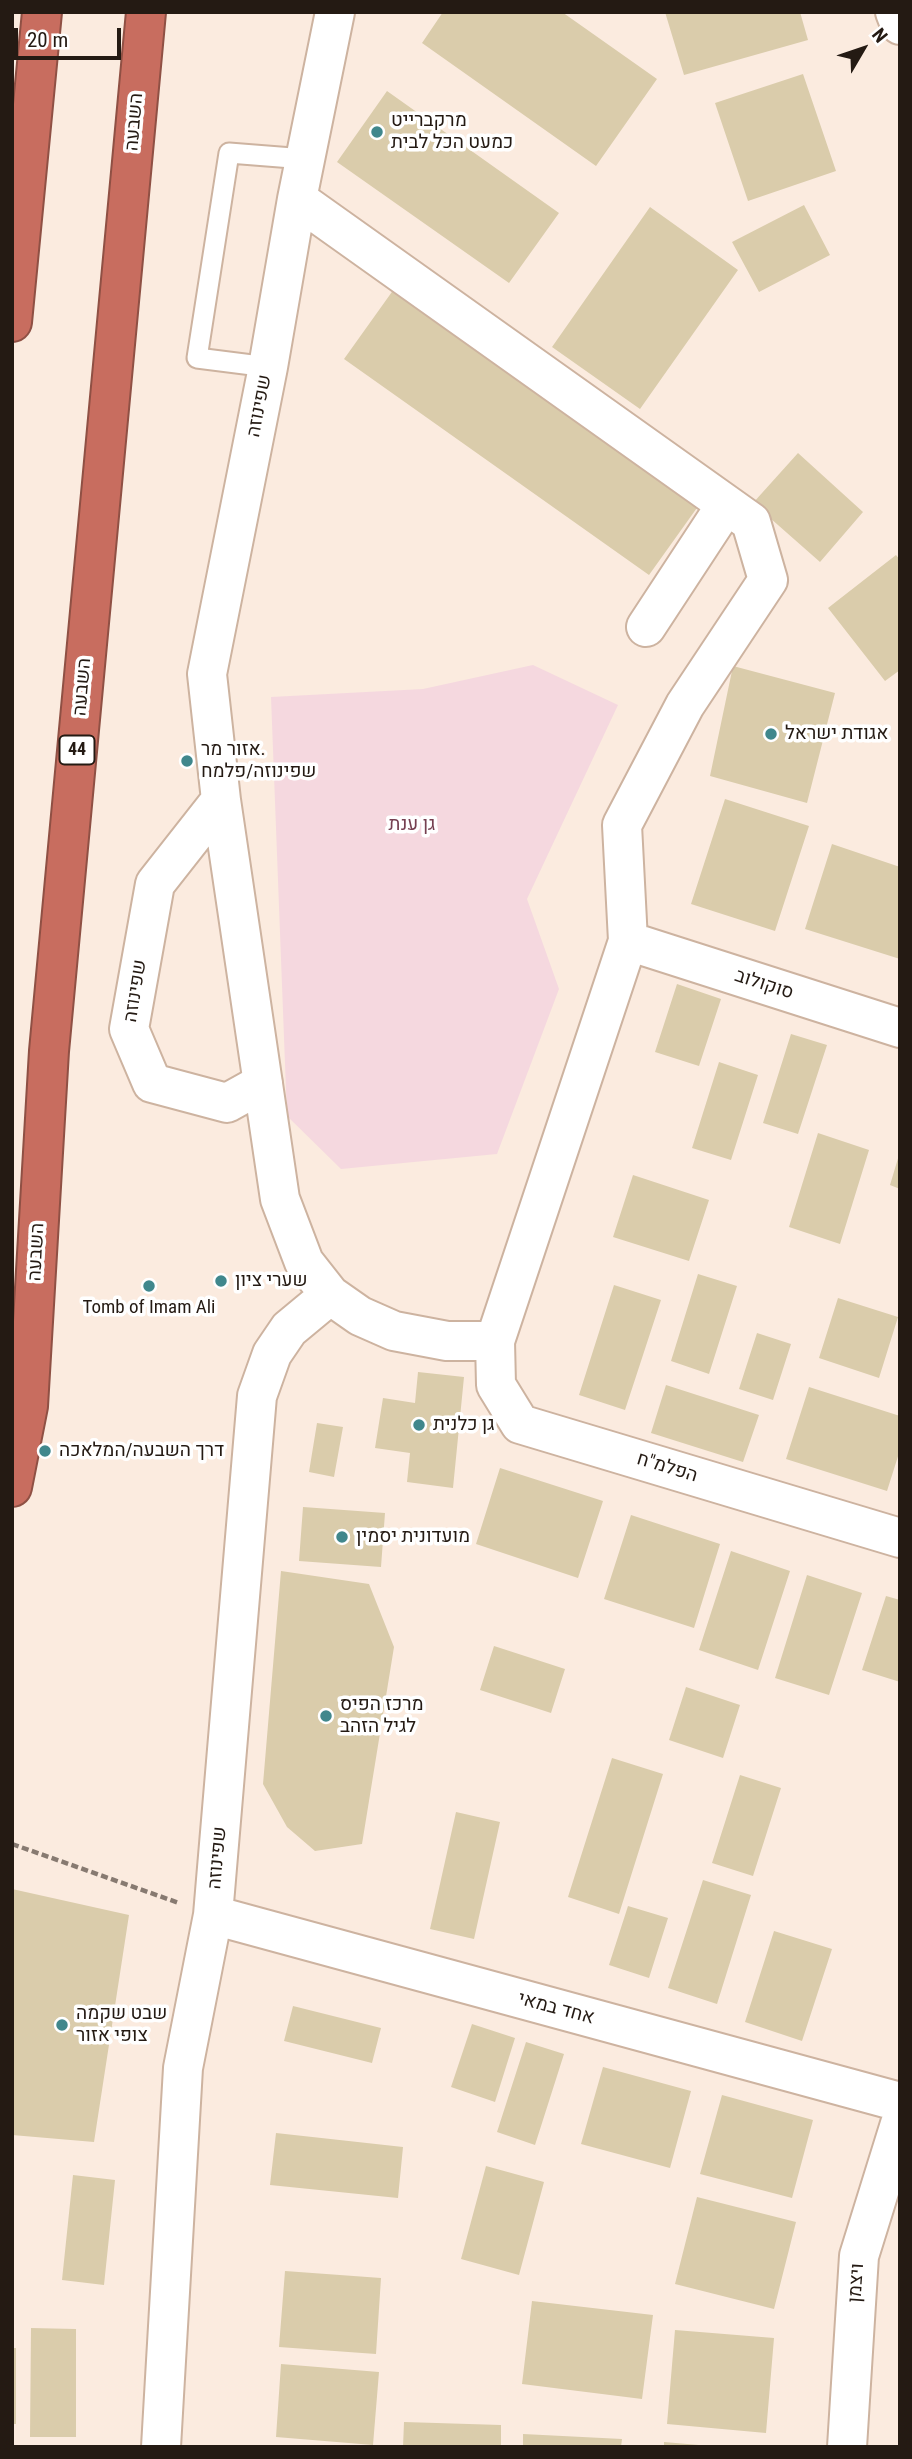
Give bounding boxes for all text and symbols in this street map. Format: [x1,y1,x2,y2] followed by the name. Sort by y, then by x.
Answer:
[18,14,124,58] scale bar
[828,14,898,84] north arrow
[867,24,892,47] text: N
[27,28,68,52] text: 20 m
[121,92,149,152] street label: השבעה
[391,110,513,154] place label: מרקברייט כמעט הכל לבית
[369,124,385,140] marker: מרקברייט כמעט הכל לבית
[243,373,277,439] street label: שפינוזה
[69,657,97,717] street label: השבעה
[785,723,888,745] place label: אגודת ישראל
[763,726,779,742] marker: אגודת ישראל
[60,736,94,764] road number: 44
[201,739,316,783] place label: אזור מר. שפינוזה/פלמח
[179,753,195,769] marker: אזור מר. שפינוזה/פלמח
[389,814,435,836] park label: גן ענת
[120,958,152,1024] street label: שפינוזה
[732,965,796,1005] street label: סוקולוב
[24,1222,50,1282] street label: השבעה
[235,1270,308,1292] place label: שערי ציון
[213,1273,229,1289] marker: שערי ציון
[141,1278,157,1294] marker: Tomb of Imam Ali
[83,1297,215,1319] place label: Tomb of Imam Ali
[433,1414,495,1436] place label: גן כלנית
[411,1417,427,1433] marker: גן כלנית
[59,1440,224,1462] place label: דרך השבעה/המלאכה
[37,1443,53,1459] marker: דרך השבעה/המלאכה
[634,1448,700,1488] street label: הפלמ"ח
[356,1526,470,1548] place label: מועדונית יסמין
[334,1529,350,1545] marker: מועדונית יסמין
[340,1694,424,1738] place label: מרכז הפיס לגיל הזהב
[318,1708,334,1724] marker: מרכז הפיס לגיל הזהב
[204,1826,232,1890] street label: שפינוזה
[515,1988,597,2030] street label: אחד במאי
[76,2003,167,2047] place label: שבט שקמה צופי אזור
[54,2017,70,2033] marker: שבט שקמה צופי אזור
[844,2263,870,2303] street label: ויצמן

